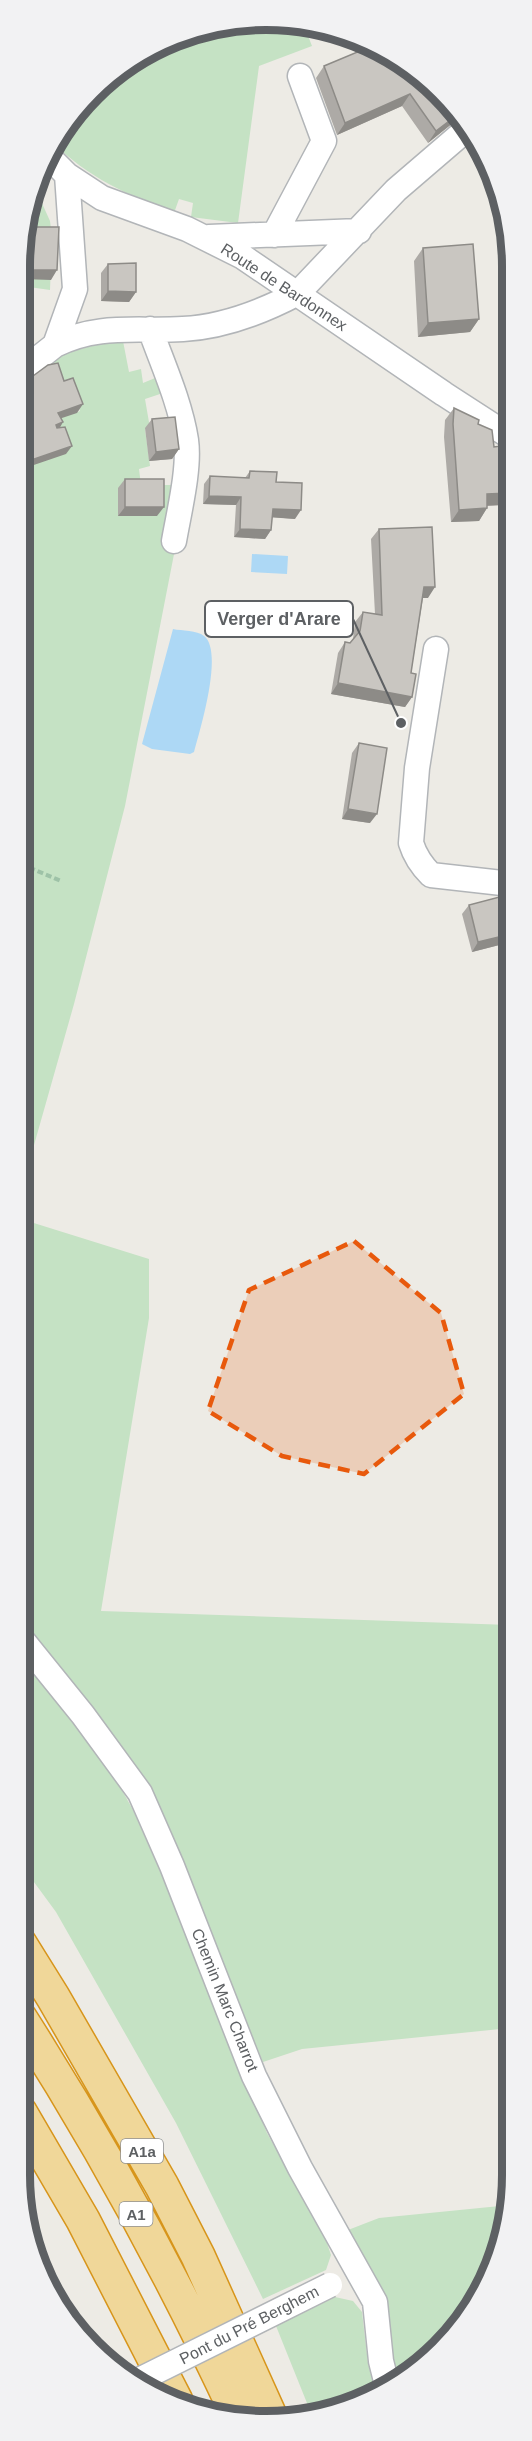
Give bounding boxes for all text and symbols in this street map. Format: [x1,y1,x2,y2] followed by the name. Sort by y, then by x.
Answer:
[218,240,350,334] street label: Route de Bardonnex
[205,601,353,637] callout: Verger d'Arare
[217,609,341,629] text: Verger d'Arare
[188,1926,262,2075] street label: Chemin Marc Charrot
[121,2139,163,2163] road number: A1a
[120,2202,152,2226] road number: A1
[177,2282,321,2368] street label: Pont du Pré Berghem

